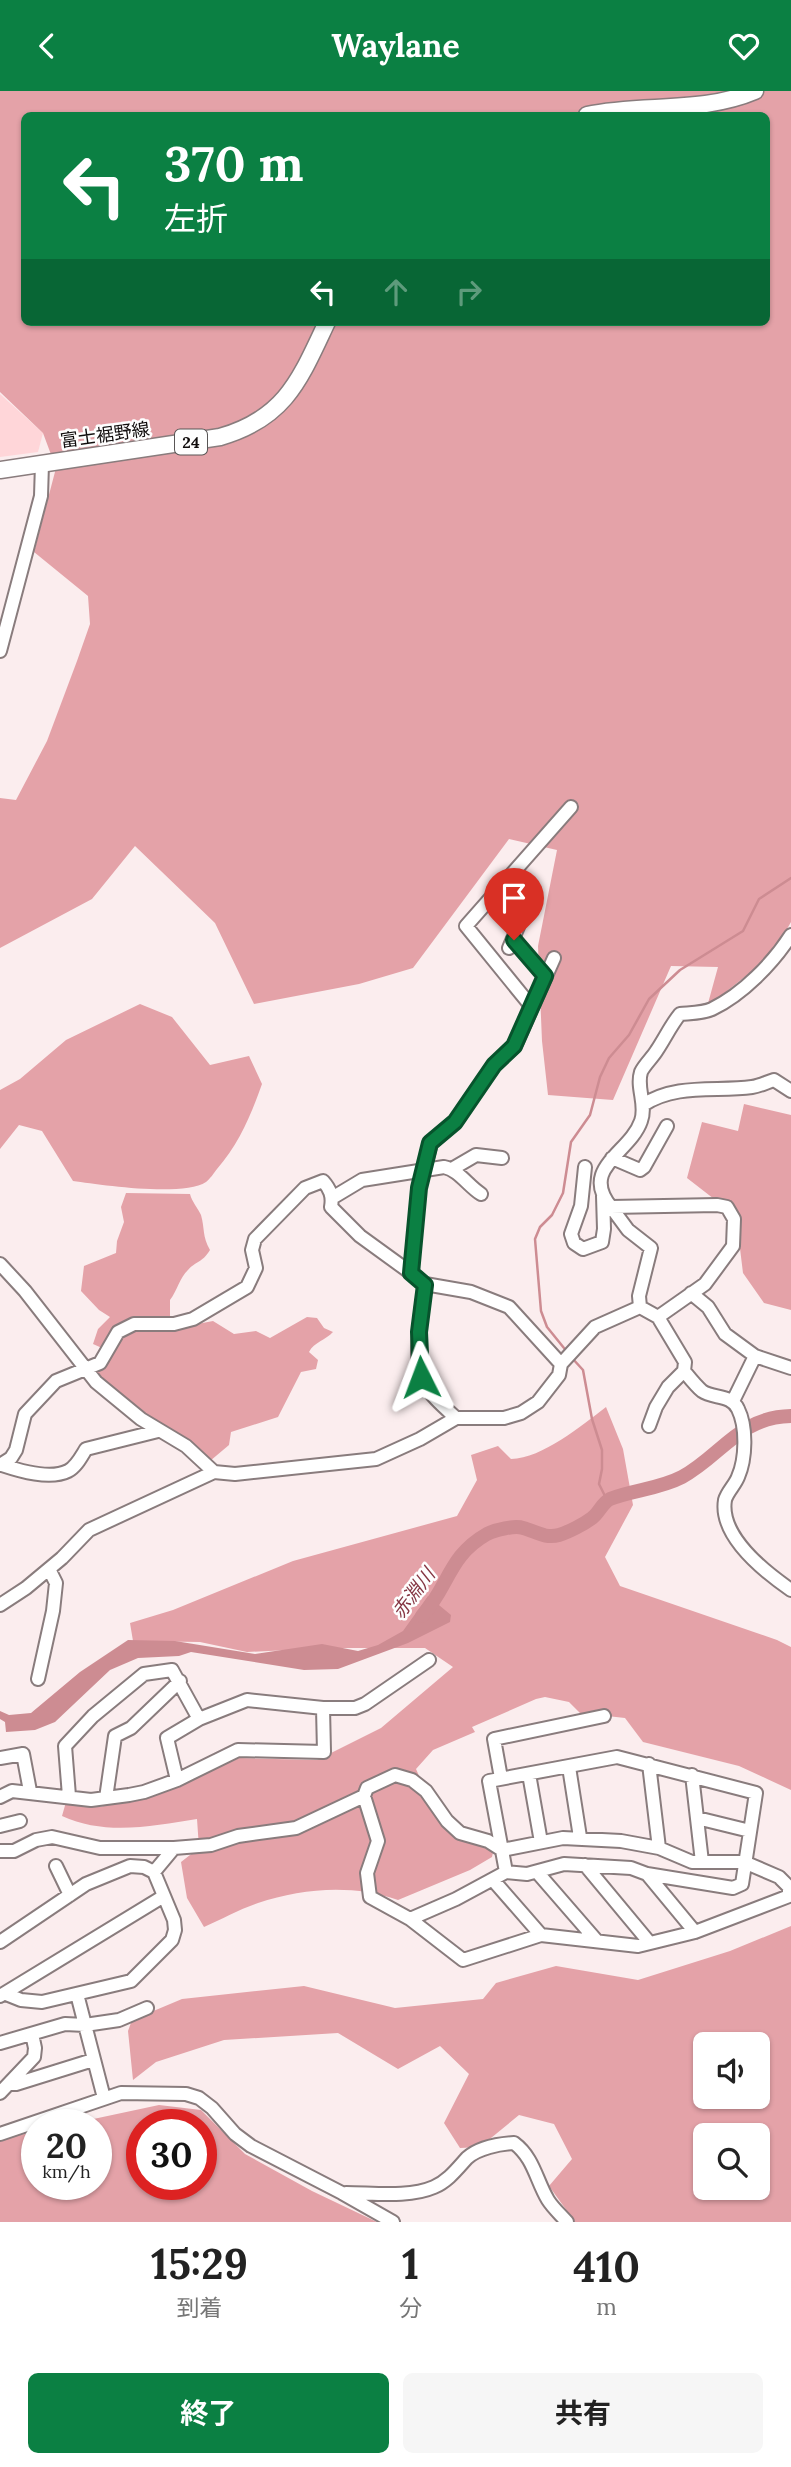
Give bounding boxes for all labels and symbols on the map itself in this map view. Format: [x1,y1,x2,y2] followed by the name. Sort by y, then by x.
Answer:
[59,417,151,452] street label: 富士裾野線
[175,429,207,455] road number: 24
[484,868,544,940] pin
[384,1340,458,1414] position arrow
[386,1561,441,1623] water label: 赤淵川
[126,2109,217,2200] speed limit sign: 30

